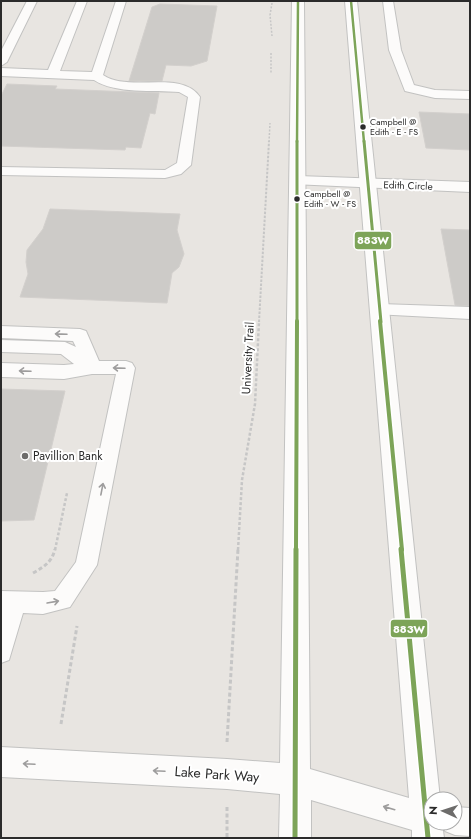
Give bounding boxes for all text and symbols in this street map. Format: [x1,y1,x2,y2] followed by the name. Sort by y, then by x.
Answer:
[370,115,418,138] place label: Campbell @ Edith - E - FS
[358,122,368,132] marker: Campbell @ Edith - E - FS
[383,177,433,194] street label: Edith Circle
[304,187,356,210] place label: Campbell @ Edith - W - FS
[292,194,302,204] marker: Campbell @ Edith - W - FS
[354,231,392,250] line badge: 883W
[357,232,389,248] text: 883W
[237,321,259,395] street label: University Trail
[55,330,68,338] one-way arrow
[113,364,126,372] one-way arrow
[19,367,32,374] one-way arrow
[33,447,103,465] place label: Pavillion Bank
[20,451,30,461] marker: Pavillion Bank
[98,482,106,495] one-way arrow
[46,598,59,606] one-way arrow
[390,619,428,638] line badge: 883W
[393,621,425,637] text: 883W
[23,760,36,767] one-way arrow
[174,761,261,787] street label: Lake Park Way
[153,767,166,774] one-way arrow
[423,791,463,831] north arrow
[383,804,396,811] one-way arrow
[425,806,441,815] text: N

